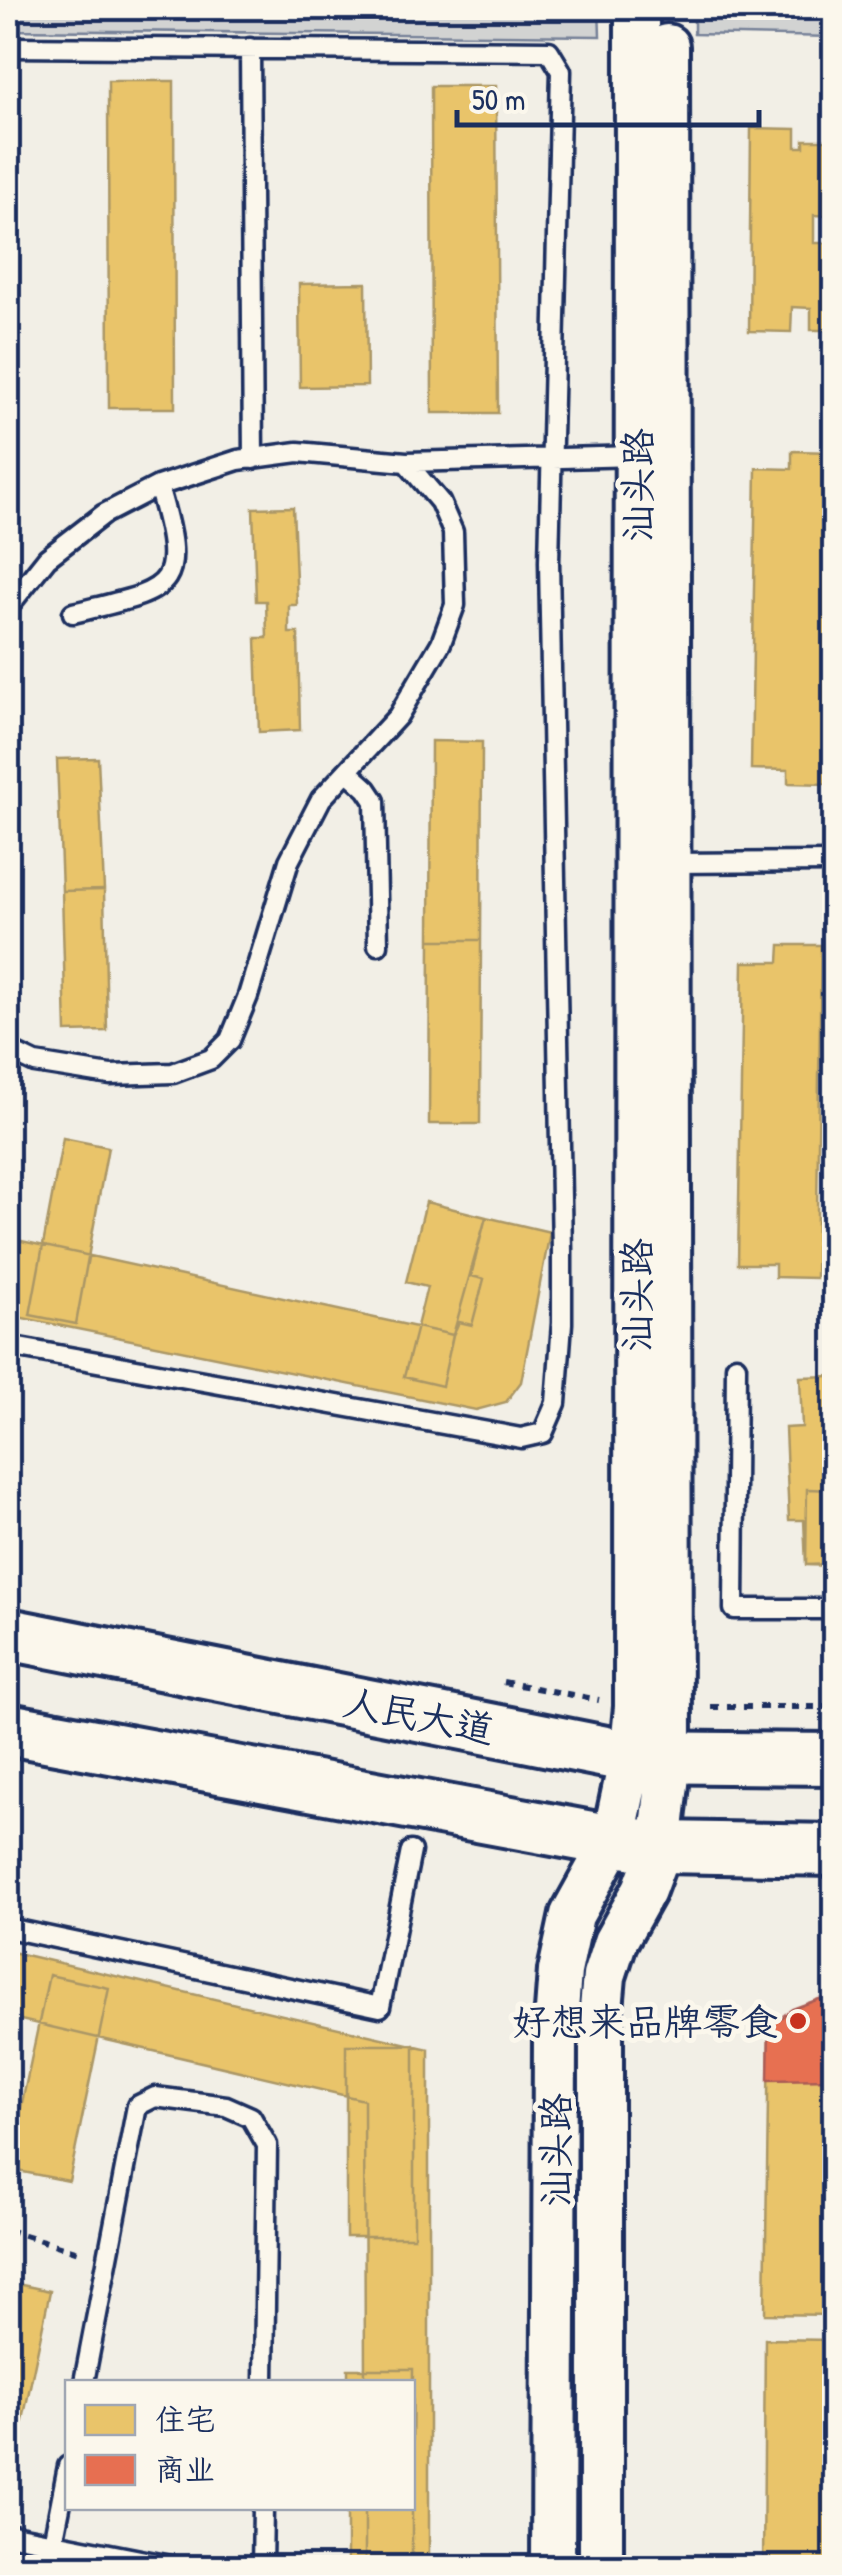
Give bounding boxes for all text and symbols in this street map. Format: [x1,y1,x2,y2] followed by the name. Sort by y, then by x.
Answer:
[457,65,760,127] scale bar
[472,79,525,119] text: 50 m
[611,428,663,542] street label: 汕头路
[610,1238,662,1352] street label: 汕头路
[339,1675,499,1755] street label: 人民大道
[512,1995,778,2047] place label: 好想来品牌零食
[787,2010,809,2032] marker: 好想来品牌零食
[529,2093,581,2207] street label: 汕头路
[65,2380,415,2510] legend
[155,2399,215,2439] text: 住宅
[155,2449,215,2489] text: 商业

